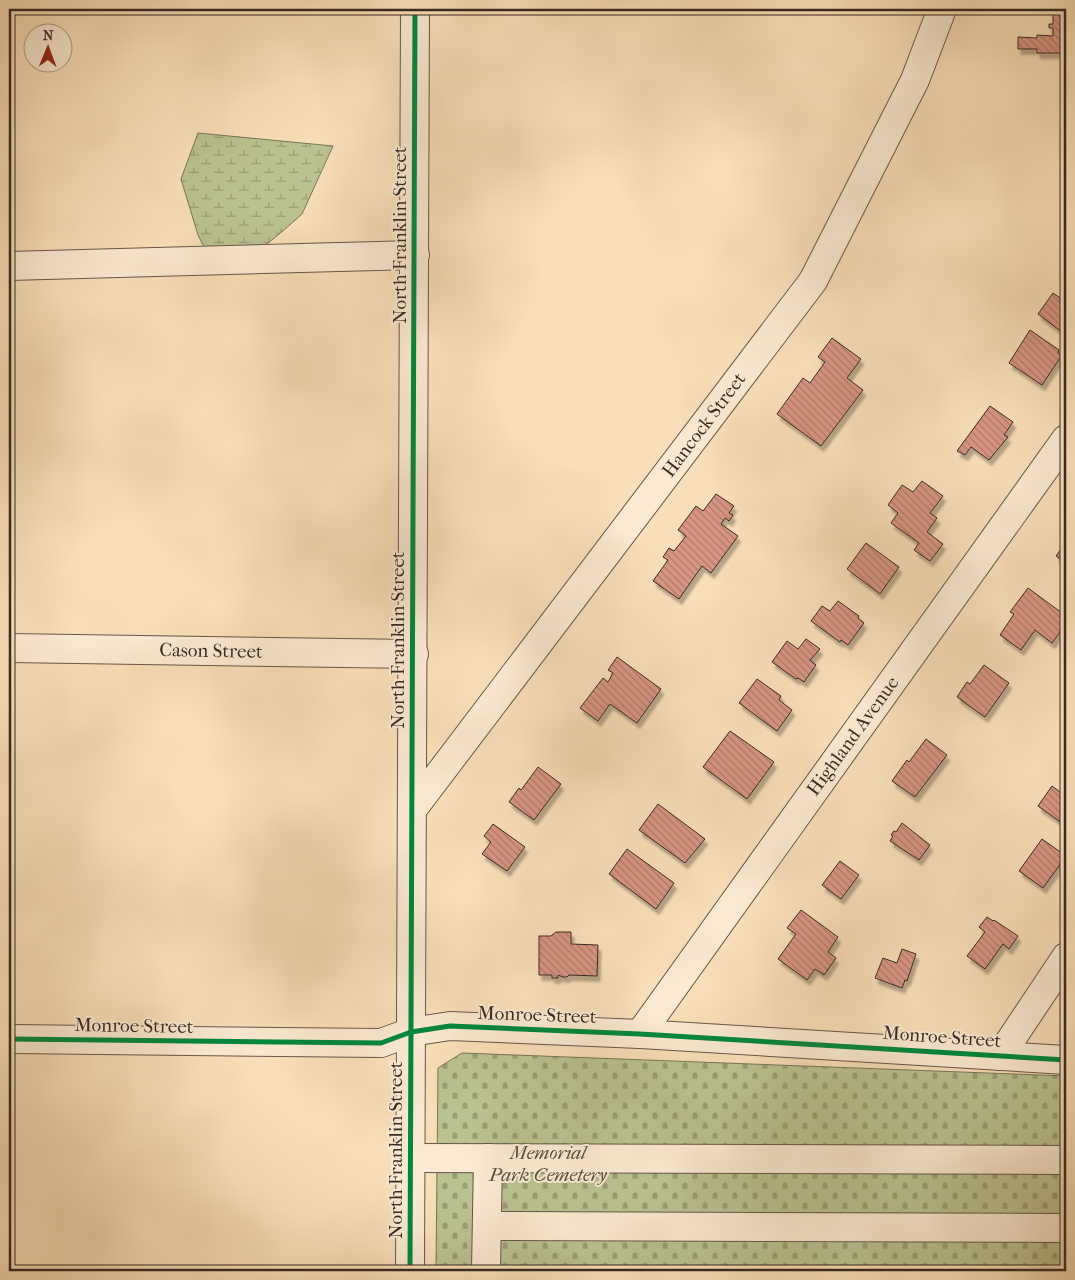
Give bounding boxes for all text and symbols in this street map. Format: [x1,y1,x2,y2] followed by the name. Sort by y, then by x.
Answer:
[22,22,72,72] north arrow
[43,27,54,44] text: N
[389,146,411,324] street label: North Franklin Street
[658,368,751,482] street label: Hancock Street
[387,551,409,729] street label: North Franklin Street
[159,639,263,663] street label: Cason Street
[802,672,904,800] street label: Highland Avenue
[477,1002,597,1028] street label: Monroe Street
[74,1014,194,1038] street label: Monroe Street
[882,1022,1002,1052] street label: Monroe Street
[385,1061,407,1239] street label: North Franklin Street
[488,1142,608,1186] park label: Memorial Park Cemetery

